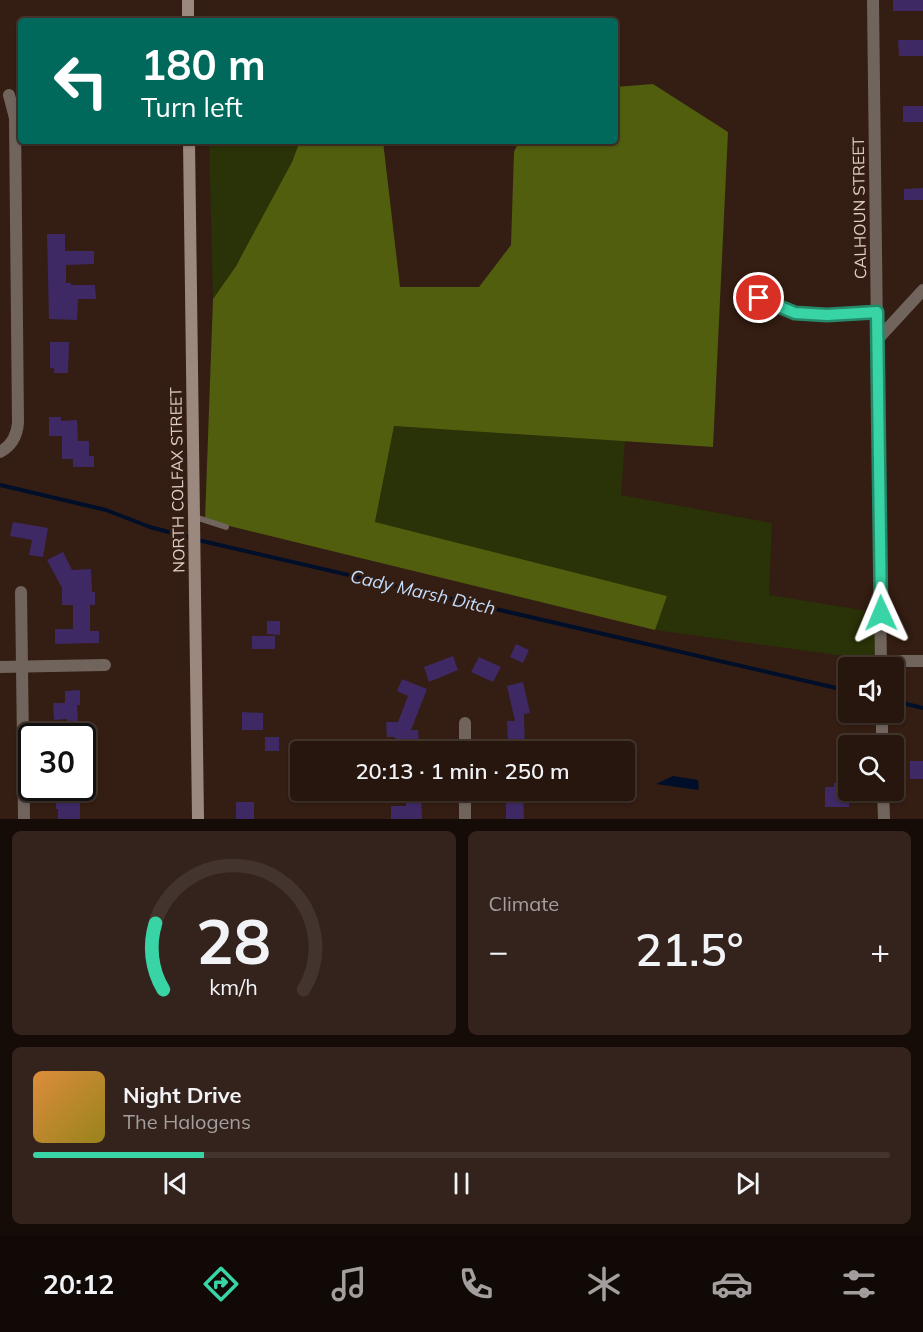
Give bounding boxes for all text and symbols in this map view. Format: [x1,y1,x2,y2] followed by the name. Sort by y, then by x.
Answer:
[141,38,266,91] text: 180 m
[42,42,120,120] icon: left
[141,90,243,124] text: Turn left
[848,136,870,279] street label: CALHOUN STREET
[733,272,784,323] pin
[742,281,775,314] icon: arrive
[165,387,189,573] street label: NORTH COLFAX STREET
[348,564,498,620] water label: Cady Marsh Ditch
[849,581,913,645] position arrow
[838,657,904,801] map controls
[838,657,904,723] button: sound
[18,723,96,801] speed limit sign: 30
[838,735,904,801] button: search
[355,757,570,785] text: 20:13 · 1 min · 250 m
[489,891,559,916] text: Climate
[196,901,271,980] text: 28
[635,921,744,977] text: 21.5°
[489,930,508,971] text: −
[870,930,890,971] text: +
[209,973,258,1000] text: km/h
[123,1081,242,1109] text: Night Drive
[123,1109,251,1134] text: The Halogens
[159,1167,192,1200] icon: previous
[445,1167,478,1200] icon: pause
[731,1167,764,1200] icon: next
[200,1263,242,1305] icon: directions
[328,1263,370,1305] icon: music
[455,1263,497,1305] icon: phone
[583,1263,625,1305] icon: climate
[711,1263,753,1305] icon: car
[838,1263,880,1305] icon: filters
[43,1267,114,1301] text: 20:12

